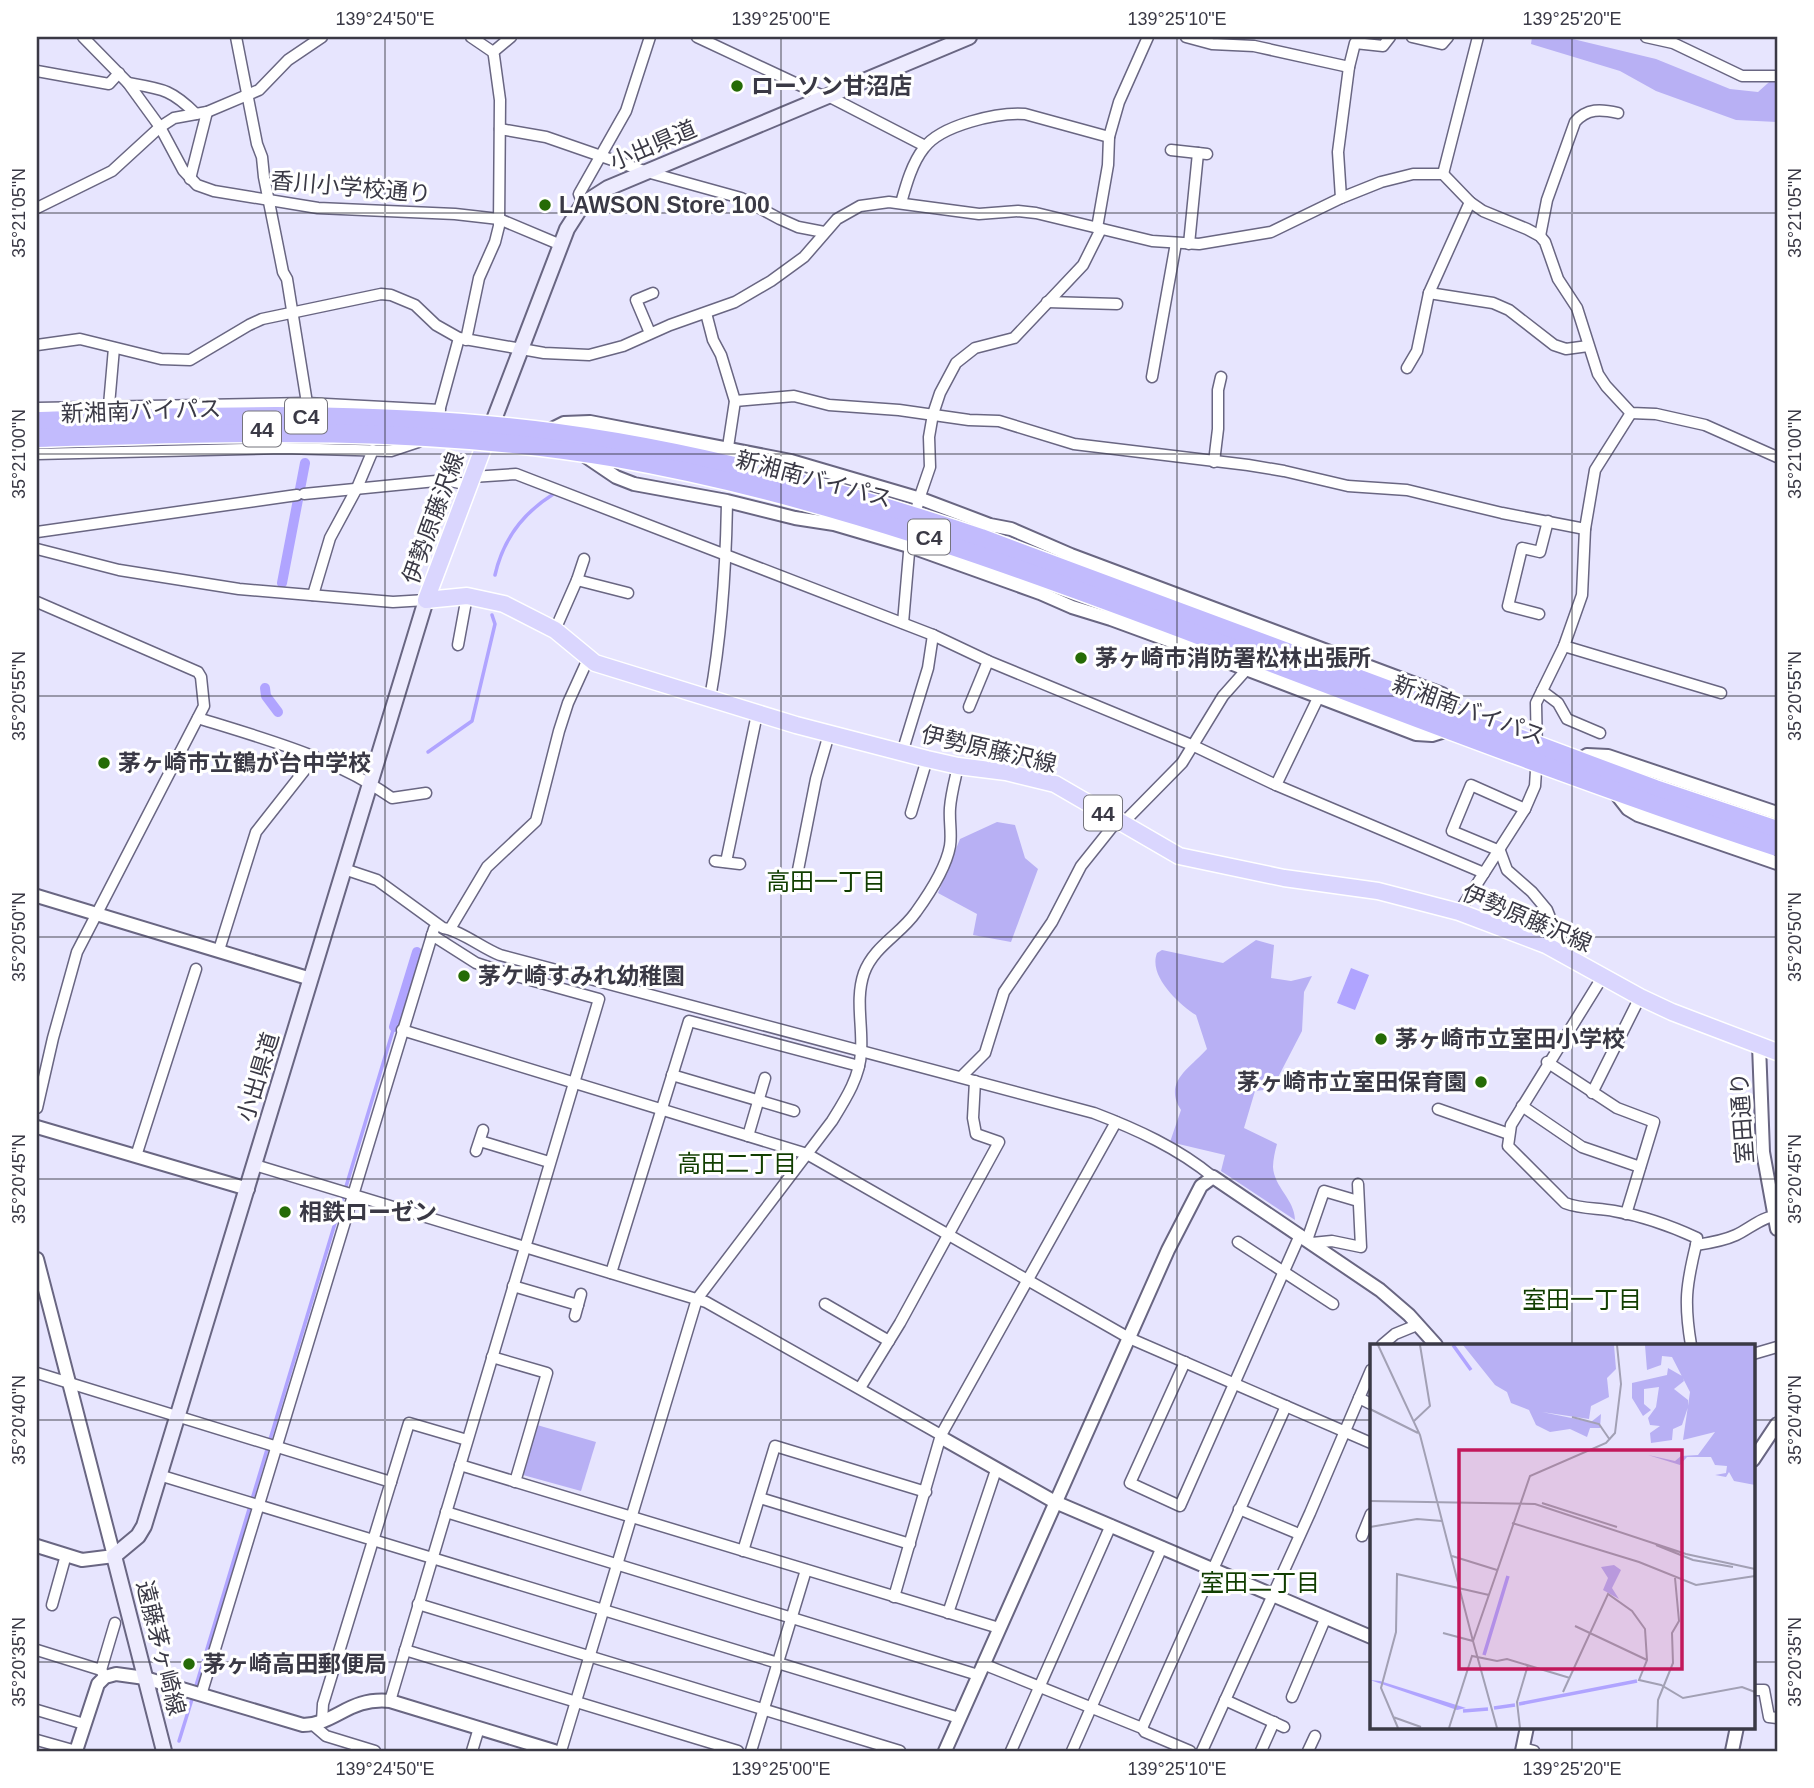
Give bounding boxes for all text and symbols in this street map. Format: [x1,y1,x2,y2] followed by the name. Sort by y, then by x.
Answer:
[335,9,435,29] text: 139°24'50"E
[731,9,831,29] text: 139°25'00"E
[1127,9,1227,29] text: 139°25'10"E
[1522,9,1622,29] text: 139°25'20"E
[751,73,912,99] place label: ローソン甘沼店
[729,78,745,94] marker: ローソン甘沼店
[606,115,700,175] street label: 小出県道
[270,167,432,207] street label: 香川小学校通り
[9,168,29,258] text: 35°21'05"N
[1785,168,1805,258] text: 35°21'05"N
[559,192,770,218] place label: LAWSON Store 100
[537,197,553,213] marker: LAWSON Store 100
[60,395,222,427] street label: 新湘南バイパス
[285,398,327,434] road number: C4
[9,409,29,499] text: 35°21'00"N
[1785,409,1805,499] text: 35°21'00"N
[243,412,281,446] road number: 44
[733,446,895,512] street label: 新湘南バイパス
[397,449,469,587] street label: 伊勢原藤沢線
[908,520,950,554] road number: C4
[1095,645,1371,671] place label: 茅ヶ崎市消防署松林出張所
[1073,650,1089,666] marker: 茅ヶ崎市消防署松林出張所
[9,651,29,741] text: 35°20'55"N
[1785,651,1805,741] text: 35°20'55"N
[1389,670,1549,750] street label: 新湘南バイパス
[919,721,1059,777] street label: 伊勢原藤沢線
[118,750,371,776] place label: 茅ヶ崎市立鶴が台中学校
[96,755,112,771] marker: 茅ヶ崎市立鶴が台中学校
[1084,796,1122,830] road number: 44
[766,868,886,895] district label: 高田一丁目
[1458,879,1596,957] street label: 伊勢原藤沢線
[9,892,29,982] text: 35°20'50"N
[1785,892,1805,982] text: 35°20'50"N
[478,963,685,989] place label: 茅ケ崎すみれ幼稚園
[456,968,472,984] marker: 茅ケ崎すみれ幼稚園
[1395,1026,1625,1052] place label: 茅ヶ崎市立室田小学校
[232,1029,284,1125] street label: 小出県道
[1373,1031,1389,1047] marker: 茅ヶ崎市立室田小学校
[1237,1069,1467,1095] place label: 茅ヶ崎市立室田保育園
[1726,1071,1758,1165] street label: 室田通り
[1473,1074,1489,1090] marker: 茅ヶ崎市立室田保育園
[9,1134,29,1224] text: 35°20'45"N
[1785,1134,1805,1224] text: 35°20'45"N
[677,1150,797,1177] district label: 高田二丁目
[299,1199,437,1225] place label: 相鉄ローゼン
[277,1204,293,1220] marker: 相鉄ローゼン
[1522,1286,1642,1313] district label: 室田一丁目
[1370,1344,1755,1728] inset map
[9,1375,29,1465] text: 35°20'40"N
[1785,1375,1805,1465] text: 35°20'40"N
[1200,1569,1320,1596] district label: 室田二丁目
[132,1578,190,1718] street label: 遠藤茅ヶ崎線
[9,1617,29,1707] text: 35°20'35"N
[1785,1617,1805,1707] text: 35°20'35"N
[203,1651,387,1677] place label: 茅ヶ崎高田郵便局
[181,1656,197,1672] marker: 茅ヶ崎高田郵便局
[335,1759,435,1779] text: 139°24'50"E
[731,1759,831,1779] text: 139°25'00"E
[1127,1759,1227,1779] text: 139°25'10"E
[1522,1759,1622,1779] text: 139°25'20"E

